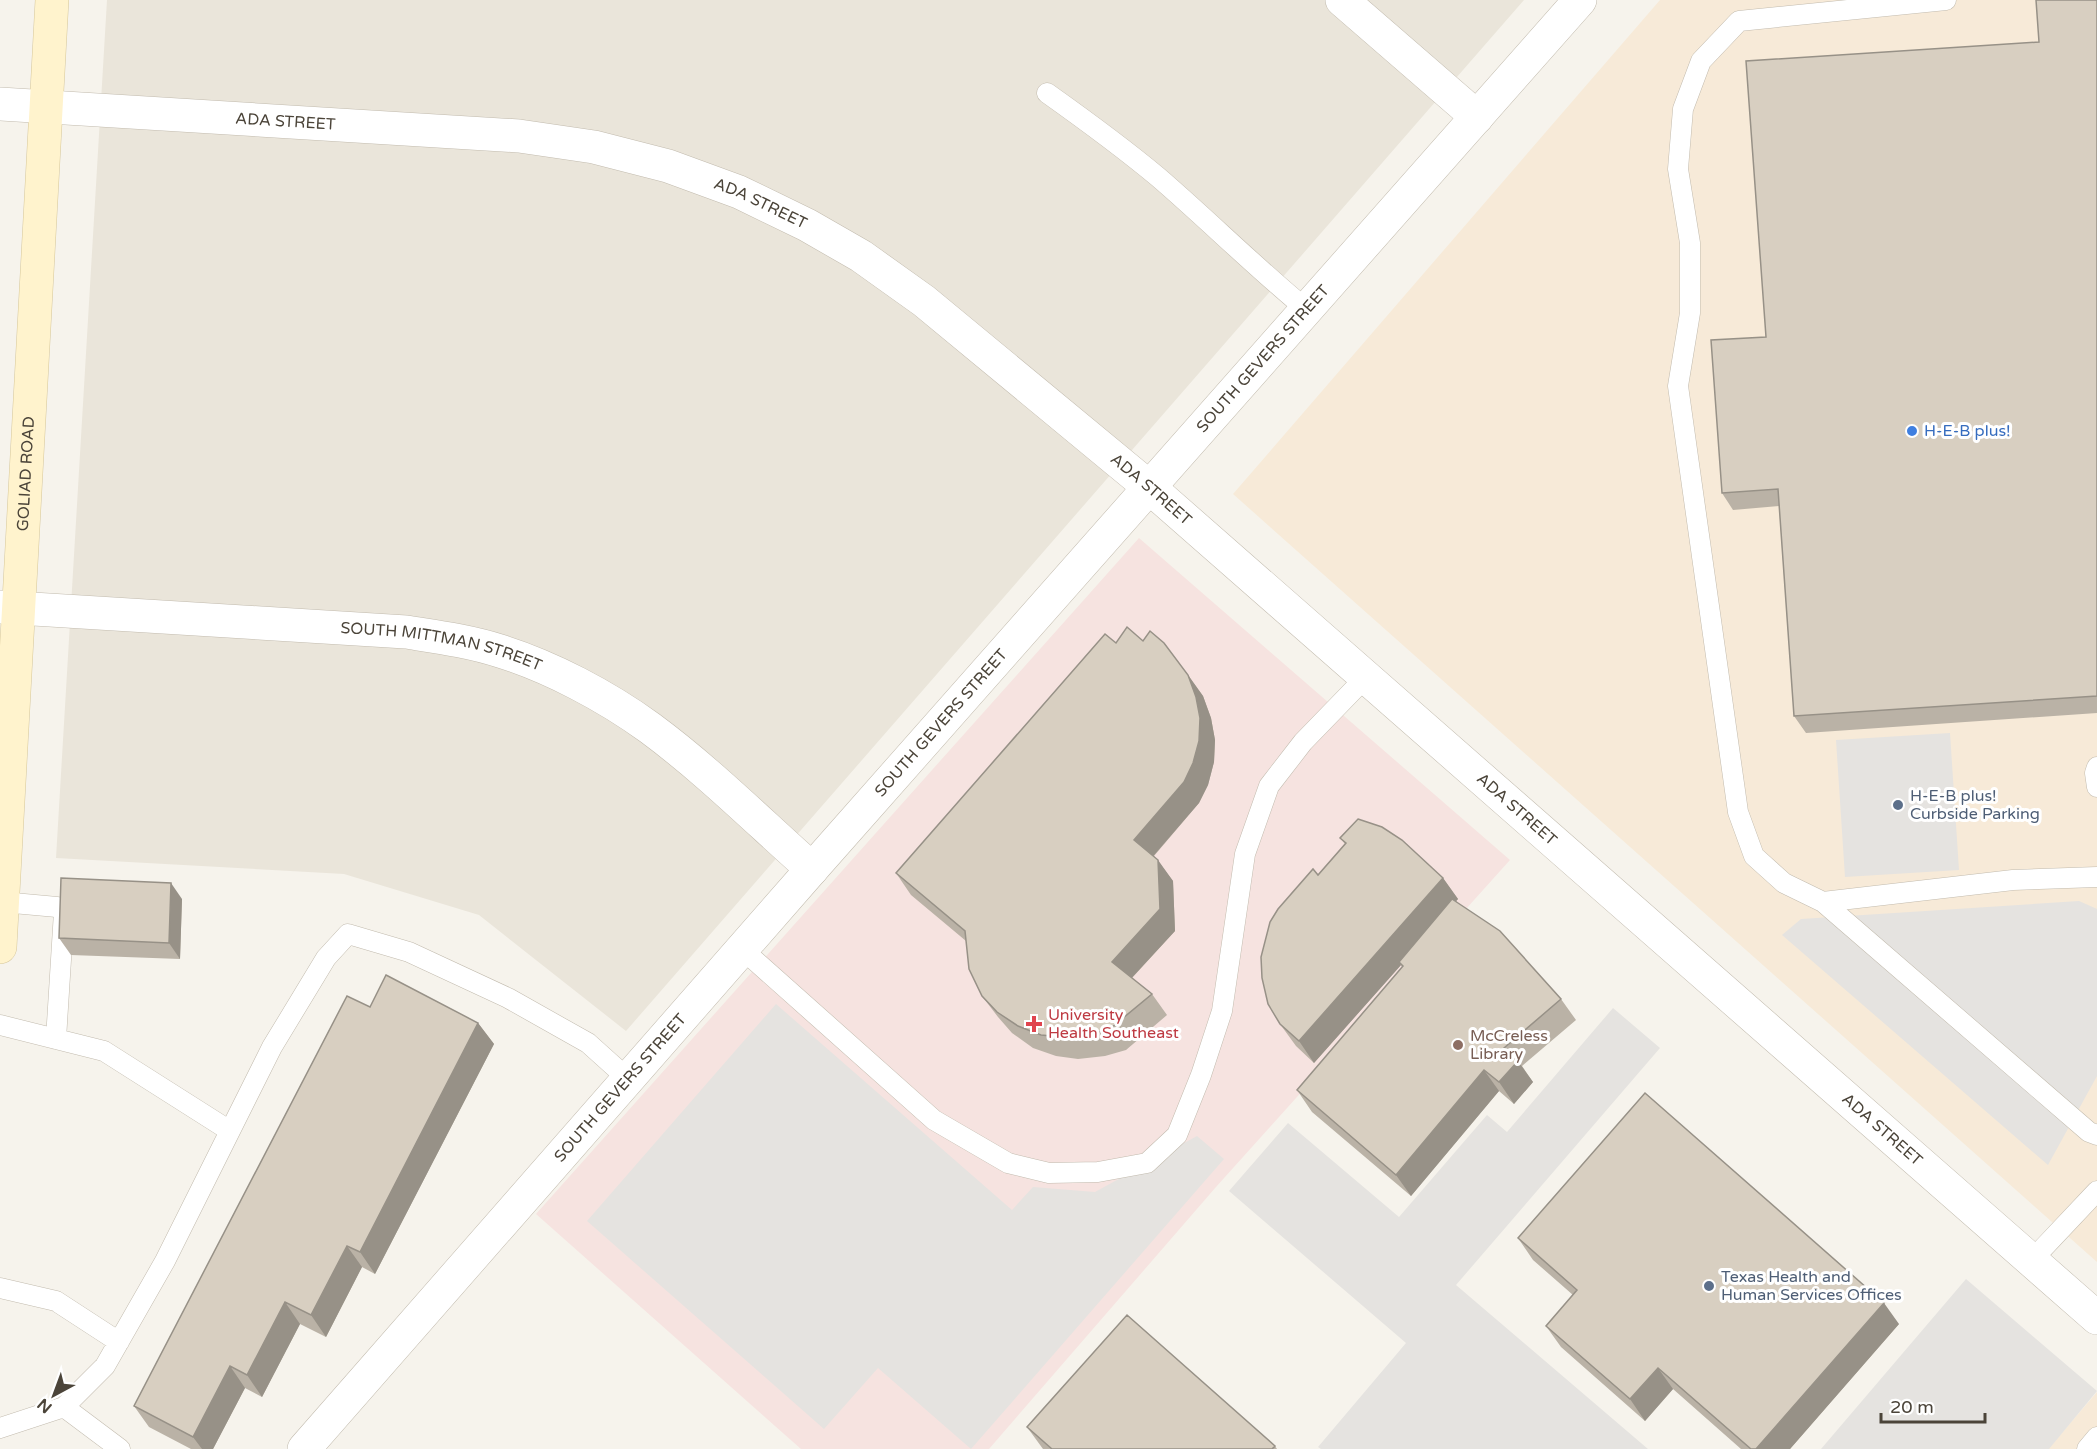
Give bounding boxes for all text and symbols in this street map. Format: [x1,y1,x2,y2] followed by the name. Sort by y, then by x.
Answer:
[235,109,336,135] street label: ADA STREET
[711,174,811,234] street label: ADA STREET
[1192,280,1334,437] street label: SOUTH GEVERS STREET
[13,416,39,532] street label: GOLIAD ROAD
[1924,421,2011,441] place label: H-E-B plus!
[1905,424,1919,438] marker: H-E-B plus!
[1106,449,1196,530] street label: ADA STREET
[340,618,545,676] street label: SOUTH MITTMAN STREET
[870,645,1012,801] street label: SOUTH GEVERS STREET
[1472,769,1561,850] street label: ADA STREET
[1910,786,2040,824] place label: H-E-B plus! Curbside Parking
[1891,798,1905,812] marker: H-E-B plus! Curbside Parking
[1048,1005,1179,1043] place label: University Health Southeast
[550,1009,691,1166] street label: SOUTH GEVERS STREET
[1025,1015,1043,1033] marker: University Health Southeast
[1470,1026,1548,1064] place label: McCreless Library
[1451,1038,1465,1052] marker: McCreless Library
[1838,1089,1927,1170] street label: ADA STREET
[1721,1267,1902,1305] place label: Texas Health and Human Services Offices
[1702,1279,1716,1293] marker: Texas Health and Human Services Offices
[24,1365,84,1425] north arrow
[1881,1386,1984,1424] scale bar
[33,1394,56,1417] text: N
[1890,1396,1934,1418] text: 20 m

